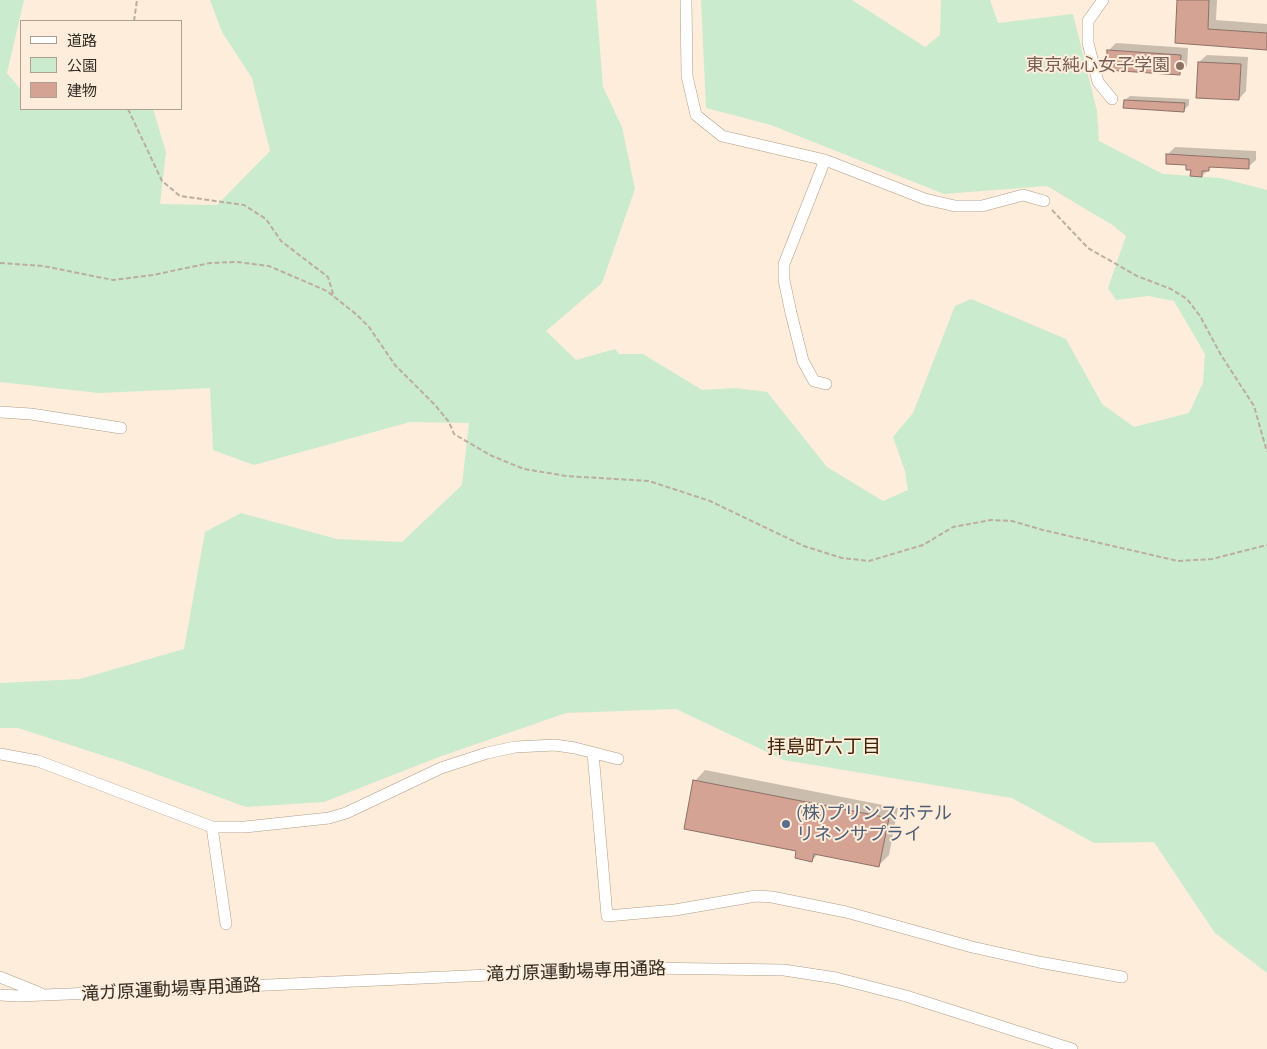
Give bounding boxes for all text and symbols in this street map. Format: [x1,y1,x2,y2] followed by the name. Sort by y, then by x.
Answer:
[20,20,182,110] legend
[67,31,97,50] text: 道路
[1026,55,1170,77] place label: 東京純心女子学園
[67,56,97,75] text: 公園
[1174,60,1186,72] marker: 東京純心女子学園
[67,81,97,100] text: 建物
[767,737,881,759] district label: 拝島町六丁目
[796,803,952,846] place label: (株)プリンスホテル リネンサプライ
[780,818,792,830] marker: (株)プリンスホテル リネンサプライ
[486,958,666,986] street label: 滝ガ原運動場専用通路
[81,975,261,1005] street label: 滝ガ原運動場専用通路

